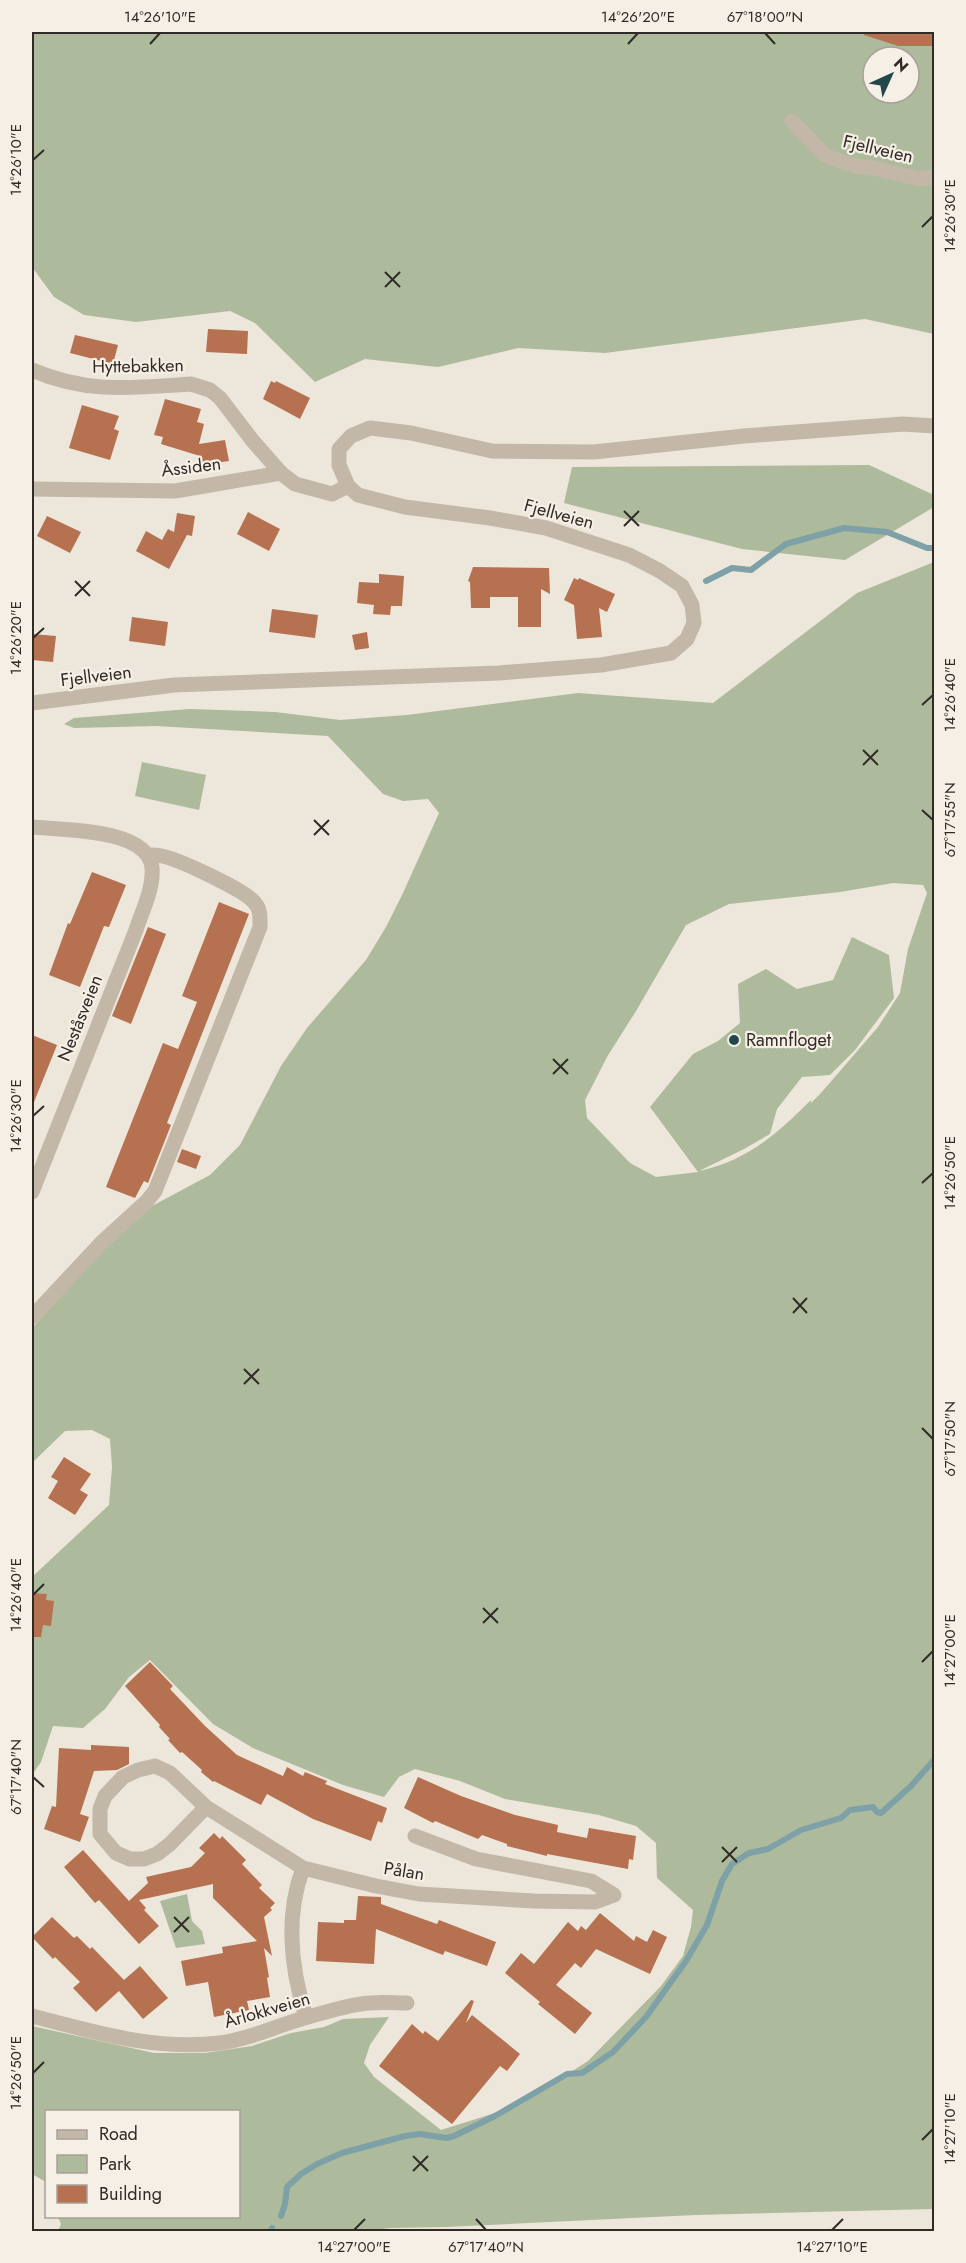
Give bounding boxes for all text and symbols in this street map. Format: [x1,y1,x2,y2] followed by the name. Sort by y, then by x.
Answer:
[124,6,196,28] text: 14°26'10"E
[601,6,675,28] text: 14°26'20"E
[727,6,803,28] text: 67°18'00"N
[861,45,921,105] north arrow
[889,52,914,77] text: N
[5,124,27,196] text: 14°26'10"E
[840,128,916,170] street label: Fjellveien
[939,179,961,253] text: 14°26'30"E
[92,352,184,380] street label: Hyttebakken
[160,450,222,484] street label: Åssiden
[521,492,597,536] street label: Fjellveien
[5,601,27,675] text: 14°26'20"E
[939,658,961,732] text: 14°26'40"E
[59,659,133,693] street label: Fjellveien
[939,782,961,858] text: 67°17'55"N
[51,971,109,1065] street label: Neståsveien
[746,1027,832,1053] place label: Ramnfloget
[727,1033,741,1047] marker: Ramnfloget
[5,1079,27,1153] text: 14°26'30"E
[939,1136,961,1210] text: 14°26'50"E
[939,1401,961,1477] text: 67°17'50"N
[5,1558,27,1632] text: 14°26'40"E
[939,1614,961,1688] text: 14°27'00"E
[5,1739,27,1815] text: 67°17'40"N
[382,1855,426,1887] street label: Pålan
[221,1985,313,2035] street label: Årlokkveien
[5,2036,27,2110] text: 14°26'50"E
[939,2093,961,2165] text: 14°27'10"E
[45,2110,240,2218] legend
[99,2121,138,2147] text: Road
[99,2151,131,2177] text: Park
[99,2181,162,2207] text: Building
[317,2236,391,2258] text: 14°27'00"E
[448,2236,524,2258] text: 67°17'40"N
[796,2236,868,2258] text: 14°27'10"E

